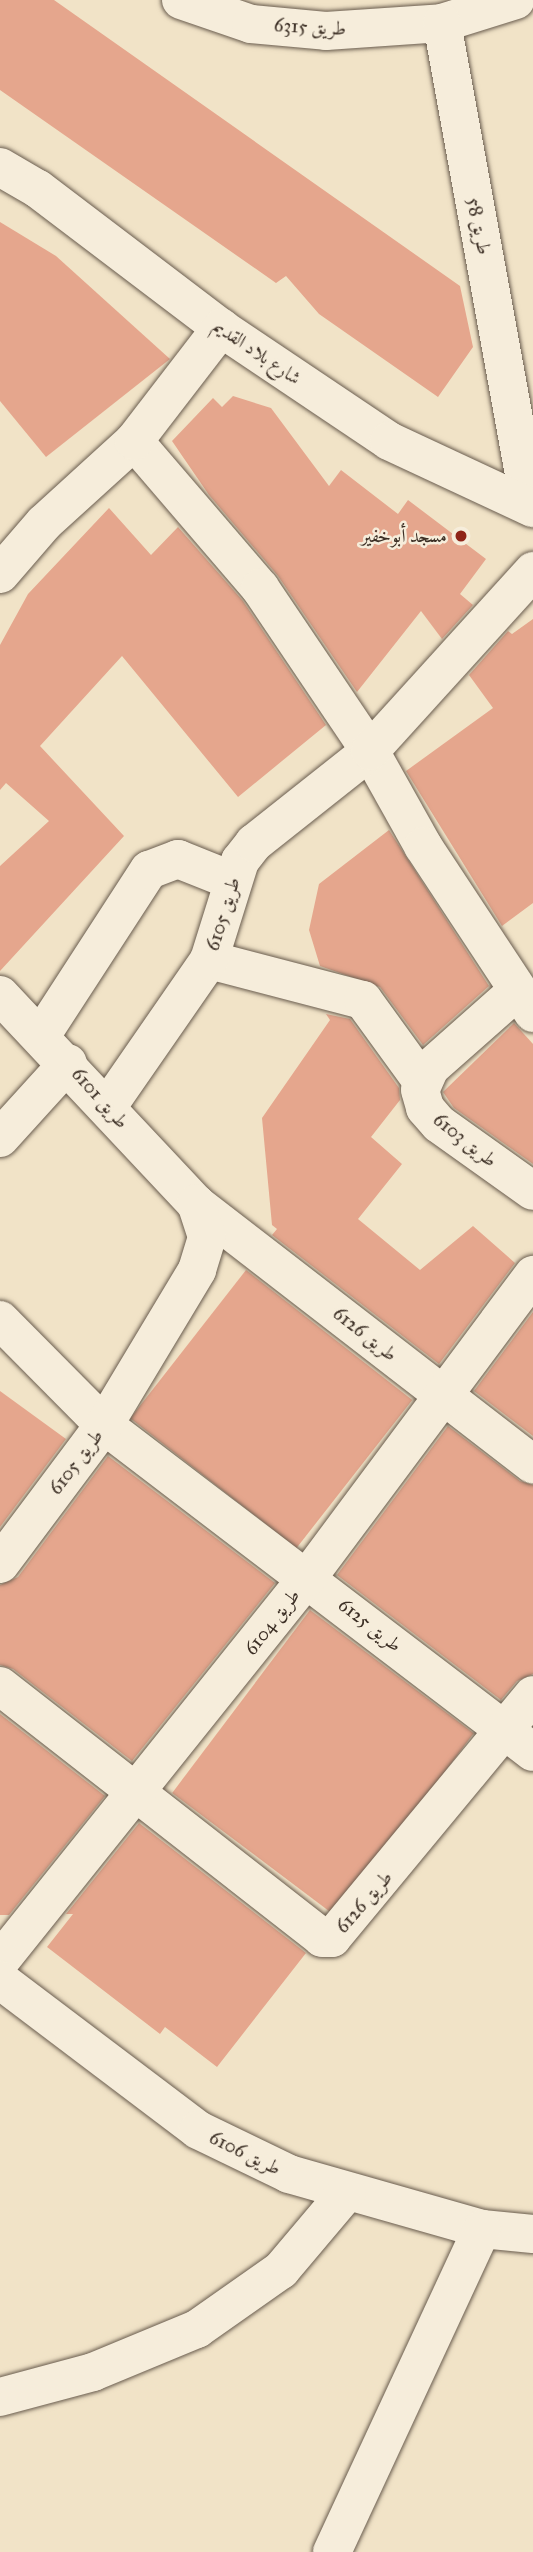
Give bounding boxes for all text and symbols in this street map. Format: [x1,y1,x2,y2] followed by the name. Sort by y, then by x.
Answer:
[273,14,347,40] street label: طريق 6315
[462,195,496,257] street label: طريق 58
[209,314,305,390] street label: شارع بلاد القديم
[361,525,447,547] place label: مسجد أبوخفير
[453,528,469,544] marker: مسجد أبوخفير
[201,874,245,954] street label: طريق 6105
[67,1063,133,1133] street label: طريق 6101
[429,1108,501,1172] street label: طريق 6103
[328,1302,402,1366] street label: طريق 6126
[44,1425,108,1499] street label: طريق 6105
[239,1584,305,1660] street label: طريق 6104
[334,1593,406,1657] street label: طريق 6125
[331,1866,397,1938] street label: طريق 6126
[206,2126,284,2180] street label: طريق 6106

